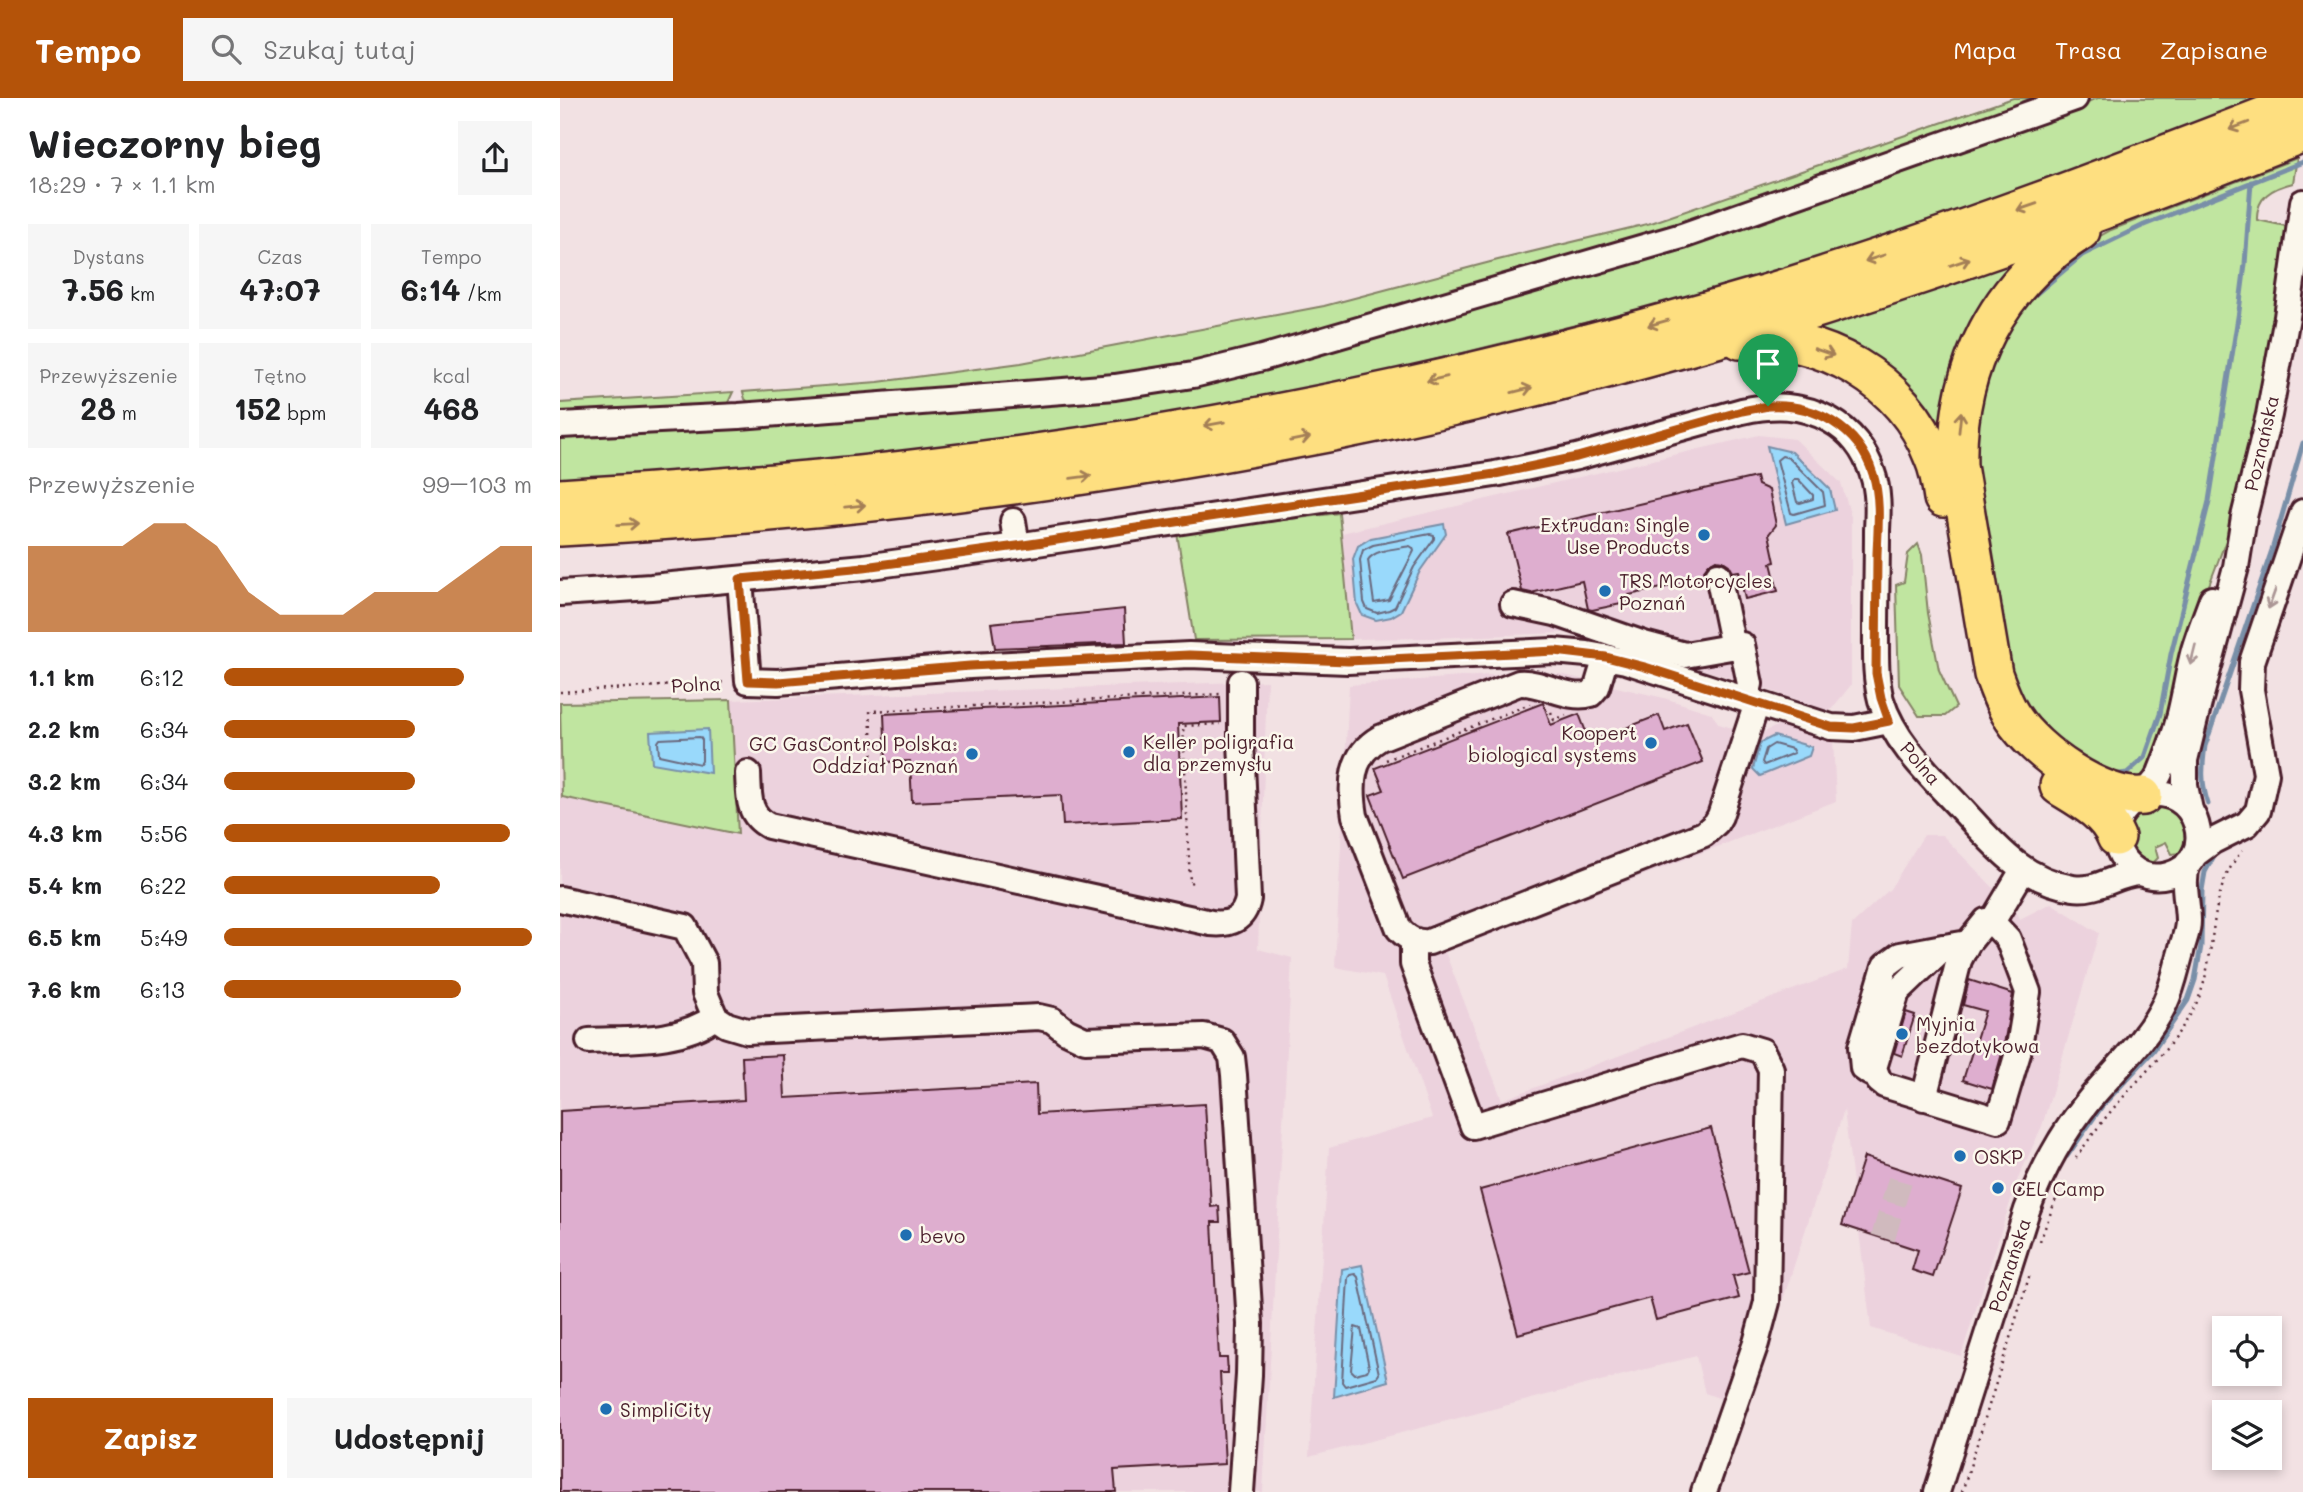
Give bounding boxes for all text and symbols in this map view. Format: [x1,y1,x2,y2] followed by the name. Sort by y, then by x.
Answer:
[183,18,673,81] search box
[35,28,141,71] text: Tempo
[207,30,245,68] icon: search
[263,32,416,66] text: Szukaj tutaj
[1953,34,2017,65] text: Mapa
[2055,34,2122,65] text: Trasa
[2160,34,2268,65] text: Zapisane
[28,118,321,168] text: Wieczorny bieg
[458,121,532,195] button: share
[2229,121,2251,134] one-way arrow
[28,169,216,199] text: 18:29 · 7 × 1.1 km
[2016,201,2038,214] one-way arrow
[73,244,145,269] text: Dystans
[257,244,303,269] text: Czas
[421,244,482,269] text: Tempo
[1865,252,1887,265] one-way arrow
[1948,255,1970,267] one-way arrow
[62,269,124,309] text: 7.56
[239,269,321,309] text: 47:07
[401,269,461,309] text: 6:14
[124,281,155,306] text: km
[461,281,502,306] text: /km
[1647,318,1669,331] one-way arrow
[1738,334,1798,406] pin
[1749,345,1787,383] icon: arrive
[1812,347,1834,359] one-way arrow
[39,363,178,388] text: Przewyższenie
[254,363,306,388] text: Tętno
[432,363,470,388] text: kcal
[1426,373,1449,386] one-way arrow
[1510,383,1533,396] one-way arrow
[80,388,116,428] text: 28
[234,388,281,428] text: 152
[423,388,479,428] text: 468
[2238,393,2284,493] street label: Poznańska
[116,400,137,425] text: m
[281,400,326,425] text: bpm
[1954,411,1967,434] one-way arrow
[1203,418,1226,431] one-way arrow
[1288,432,1311,446] one-way arrow
[28,469,196,499] text: Przewyższenie
[422,469,532,499] text: 99–103 m
[1069,470,1091,483] one-way arrow
[843,499,866,512] one-way arrow
[1540,512,1690,559] place label: Extrudan: Single Use Products
[616,517,639,530] one-way arrow
[1696,527,1712,543] marker: Extrudan: Single Use Products
[1619,568,1772,615] place label: TRS Motorcycles Poznań
[1597,583,1613,599] marker: TRS Motorcycles Poznań
[2265,588,2277,610] one-way arrow
[2186,643,2199,666] one-way arrow
[28,662,94,692] text: 1.1 km
[140,662,184,692] text: 6:12
[670,670,722,698] street label: Polna
[28,714,100,744] text: 2.2 km
[140,714,188,744] text: 6:34
[1468,720,1637,767] place label: Koopert biological systems
[1143,729,1294,776] place label: Keller poligrafia dla przemysłu
[749,731,958,778] place label: GC GasControl Polska: Oddział Poznań
[1643,735,1659,751] marker: Koopert biological systems
[1895,736,1947,790] street label: Polna
[1121,744,1137,760] marker: Keller poligrafia dla przemysłu
[964,746,980,762] marker: GC GasControl Polska: Oddział Poznań
[28,766,101,796] text: 3.2 km
[140,766,188,796] text: 6:34
[28,818,102,848] text: 4.3 km
[140,818,188,848] text: 5:56
[28,870,102,900] text: 5.4 km
[140,870,187,900] text: 6:22
[28,922,101,952] text: 6.5 km
[140,922,188,952] text: 5:49
[28,974,101,1004] text: 7.6 km
[140,974,185,1004] text: 6:13
[1916,1011,2040,1058] place label: Myjnia bezdotykowa
[1894,1026,1910,1042] marker: Myjnia bezdotykowa
[1974,1144,2023,1169] place label: OSKP
[1952,1148,1968,1164] marker: OSKP
[2012,1176,2105,1201] place label: CEL Camp
[1990,1180,2006,1196] marker: CEL Camp
[1982,1215,2036,1315] street label: Poznańska
[920,1223,965,1248] place label: bevo
[898,1227,914,1243] marker: bevo
[2212,1316,2282,1470] map controls
[2212,1316,2282,1386] button: locate
[620,1397,712,1422] place label: SimpliCity
[28,1398,273,1478] button: Zapisz
[287,1398,532,1478] button: Udostępnij
[2212,1400,2282,1470] button: layers
[598,1401,614,1417] marker: SimpliCity

